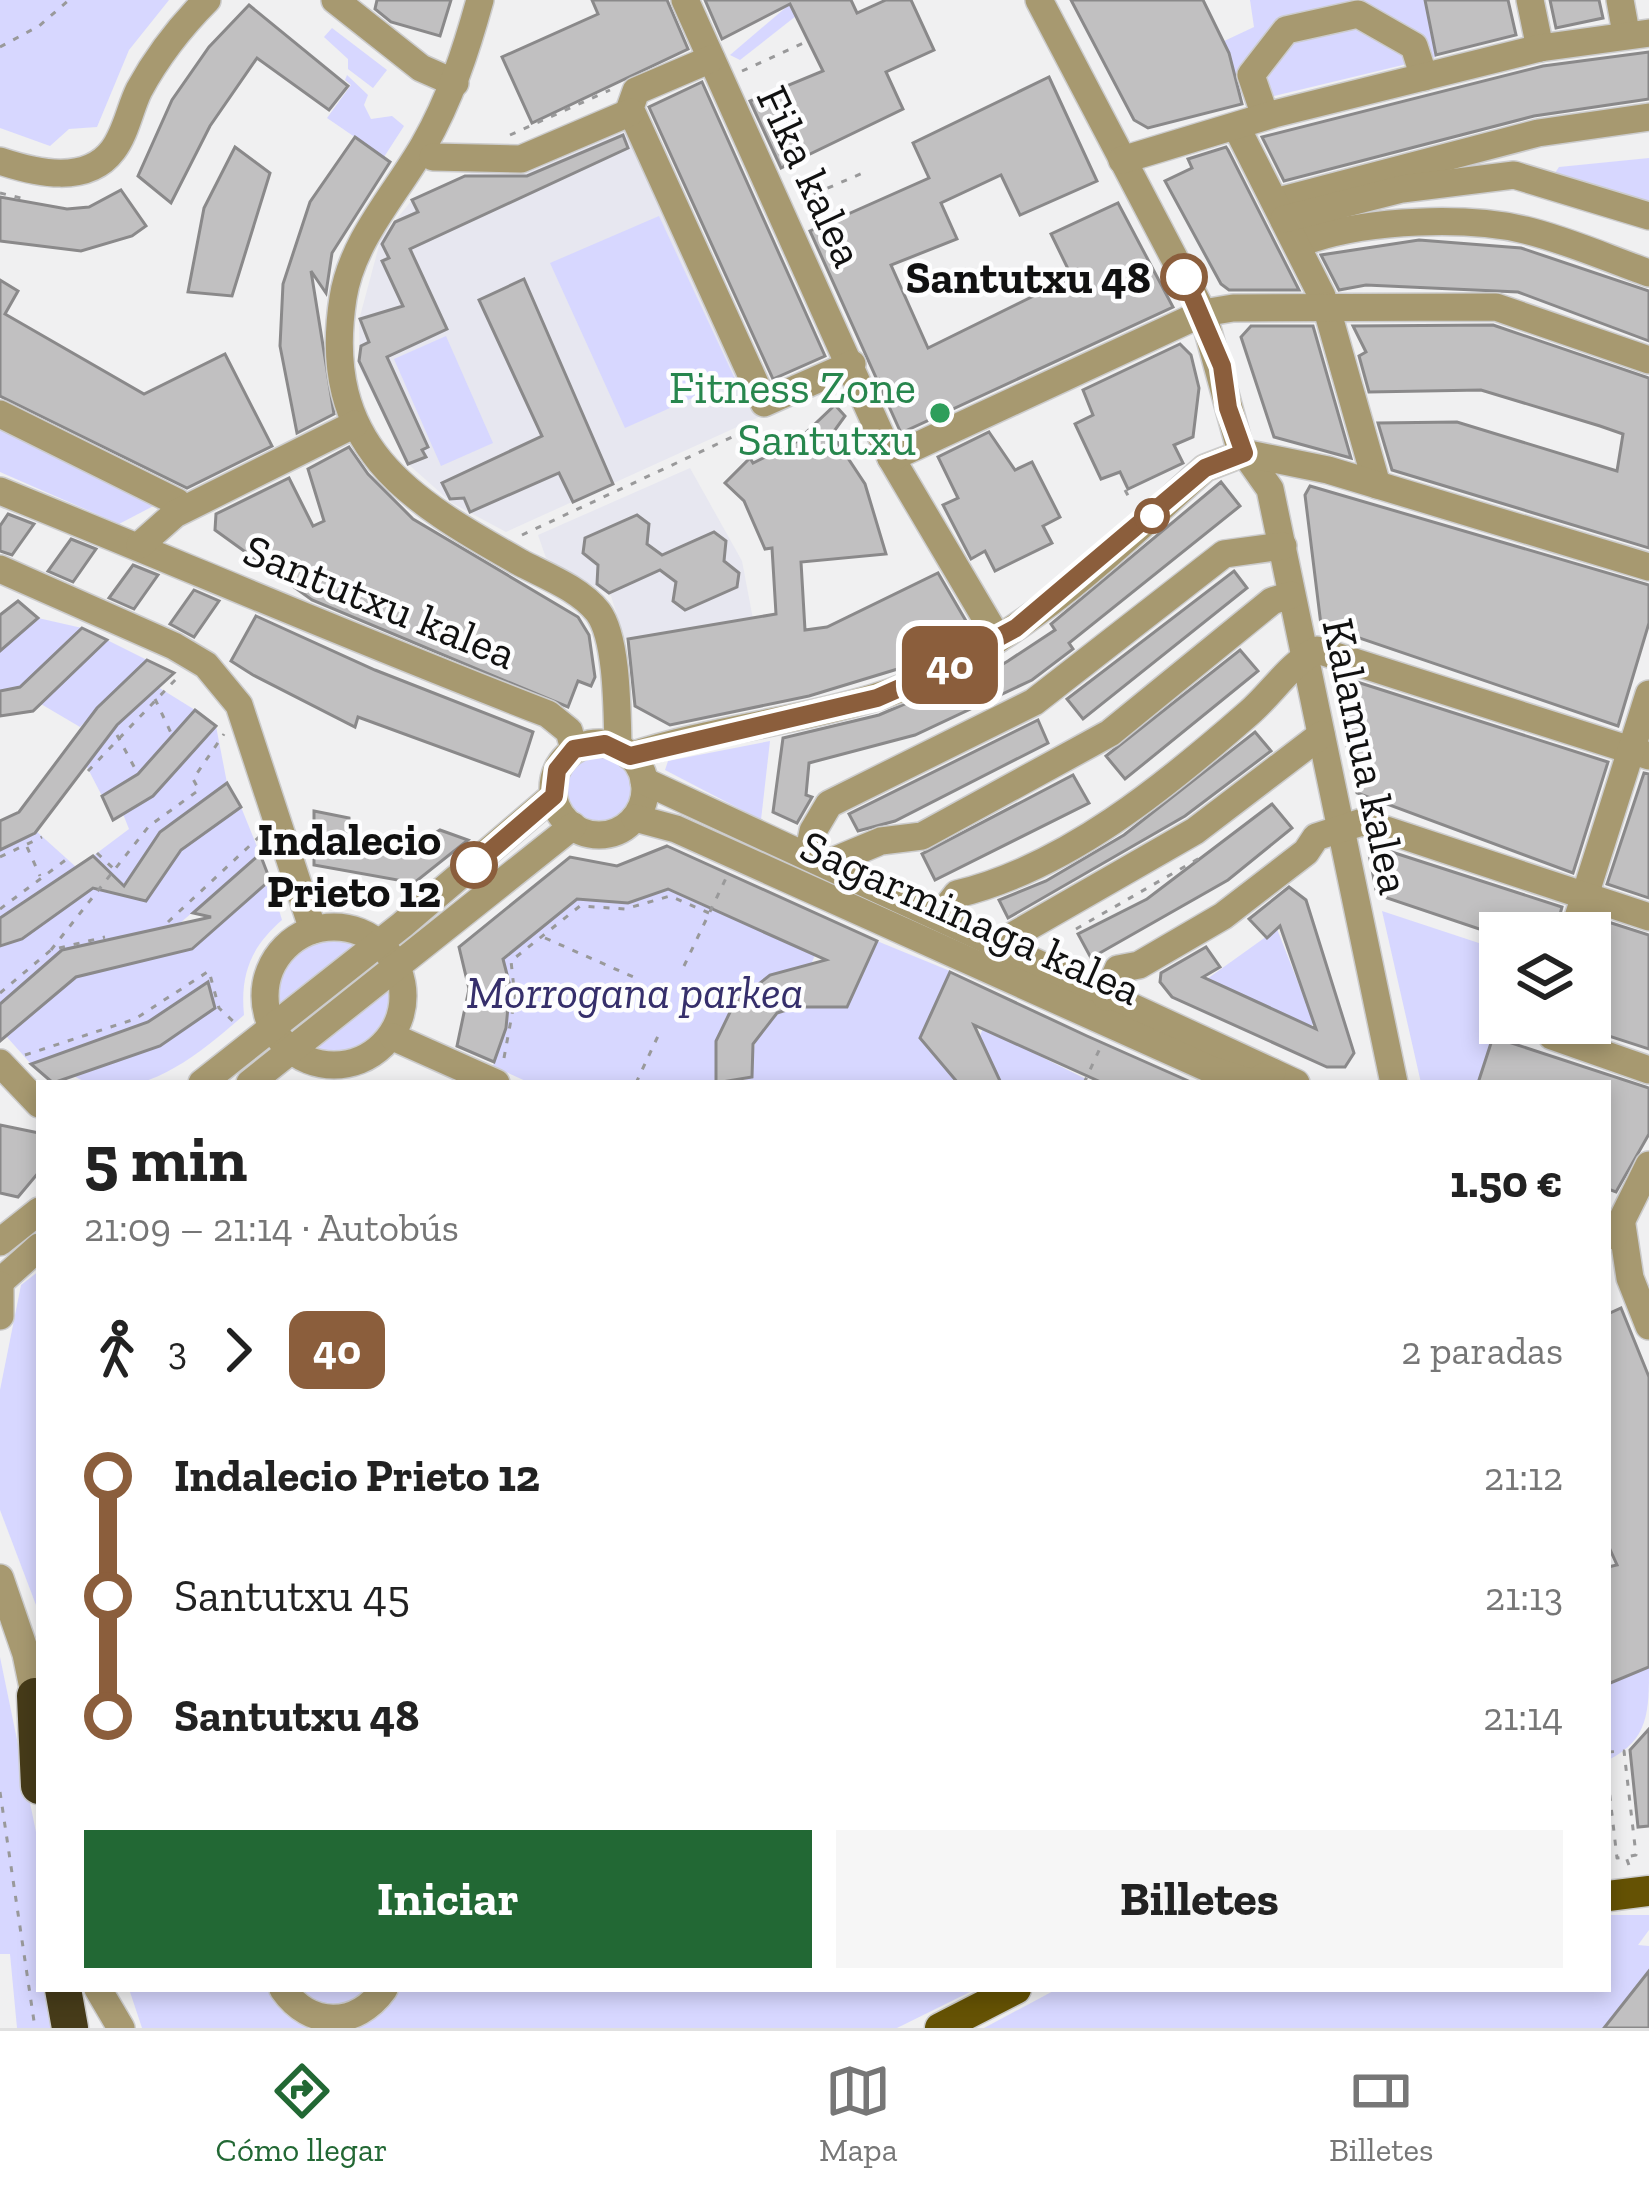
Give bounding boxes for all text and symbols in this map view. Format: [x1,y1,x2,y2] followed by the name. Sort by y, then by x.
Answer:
[745,78,875,275] street label: Fika kalea
[906,251,1151,305] place label: Santutxu 48
[1162,255,1206,299] marker: Santutxu 48
[669,361,916,467] place label: Fitness Zone Santutxu
[927,400,953,426] marker: Fitness Zone Santutxu
[1136,500,1168,532] unlabelled marker
[236,523,524,681] street label: Santutxu kalea
[1310,613,1422,899] street label: Kalamua kalea
[896,626,1004,704] line badge: 40
[926,639,974,690] text: 40
[258,813,441,919] place label: Indalecio Prieto 12
[792,819,1149,1017] street label: Sagarminaga kalea
[452,843,496,887] marker: Indalecio Prieto 12
[1479,912,1611,1044] map controls
[1479,912,1611,1044] button: layers
[467,966,803,1020] park label: Morrogana parkea
[84,1119,247,1198] text: 5 min
[1450,1155,1563,1209] text: 1.50 €
[84,1204,459,1251] text: 21:09 – 21:14 · Autobús
[84,1317,150,1383] icon: walk
[205,1317,271,1383] icon: forward
[313,1324,361,1375] text: 40
[168,1327,187,1374] text: 3
[1401,1327,1563,1374] text: 2 paradas
[174,1449,540,1503] text: Indalecio Prieto 12
[1484,1453,1563,1500] text: 21:12
[174,1569,410,1623] text: Santutxu 45
[1485,1573,1563,1620] text: 21:13
[174,1689,419,1743] text: Santutxu 48
[1483,1693,1563,1740] text: 21:14
[84,1830,812,1968] button: Iniciar
[836,1830,1563,1968] button: Billetes
[216,2058,388,2169] tab: Cómo llegar
[819,2058,898,2169] tab: Mapa
[1329,2058,1433,2169] tab: Billetes

